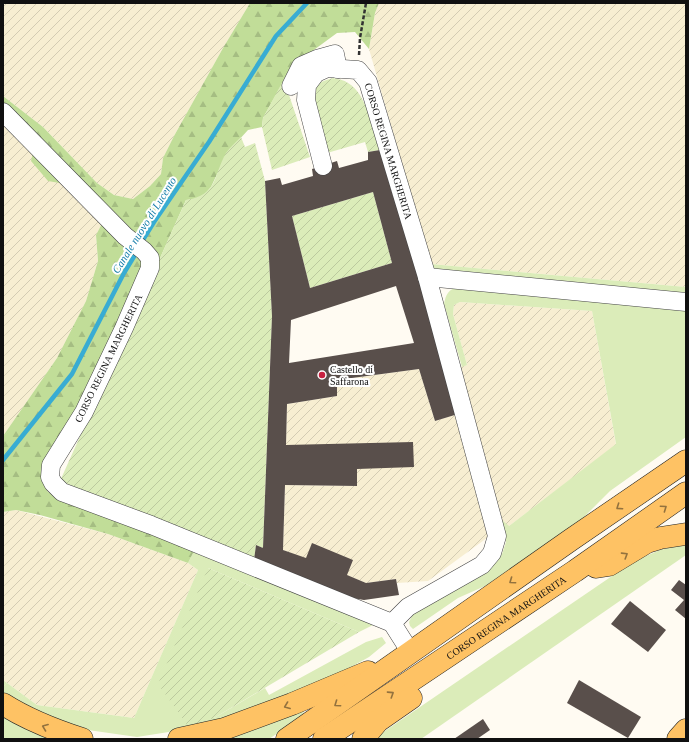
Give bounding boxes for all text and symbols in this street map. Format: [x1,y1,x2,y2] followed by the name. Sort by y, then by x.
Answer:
[363,82,414,221] street label: CORSO REGINA MARGHERITA
[110,174,179,275] water label: Canale nuovo di Lucento
[73,292,145,424] street label: CORSO REGINA MARGHERITA
[330,364,373,387] place label: Castello di Saffarona
[317,370,327,380] marker: Castello di Saffarona
[616,503,623,510] one-way arrow
[660,505,667,513] one-way arrow
[621,552,628,559] one-way arrow
[444,573,569,662] street label: CORSO REGINA MARGHERITA
[510,576,517,583] one-way arrow
[387,691,394,698] one-way arrow
[334,699,341,707] one-way arrow
[284,701,291,709] one-way arrow
[42,723,49,731] one-way arrow

